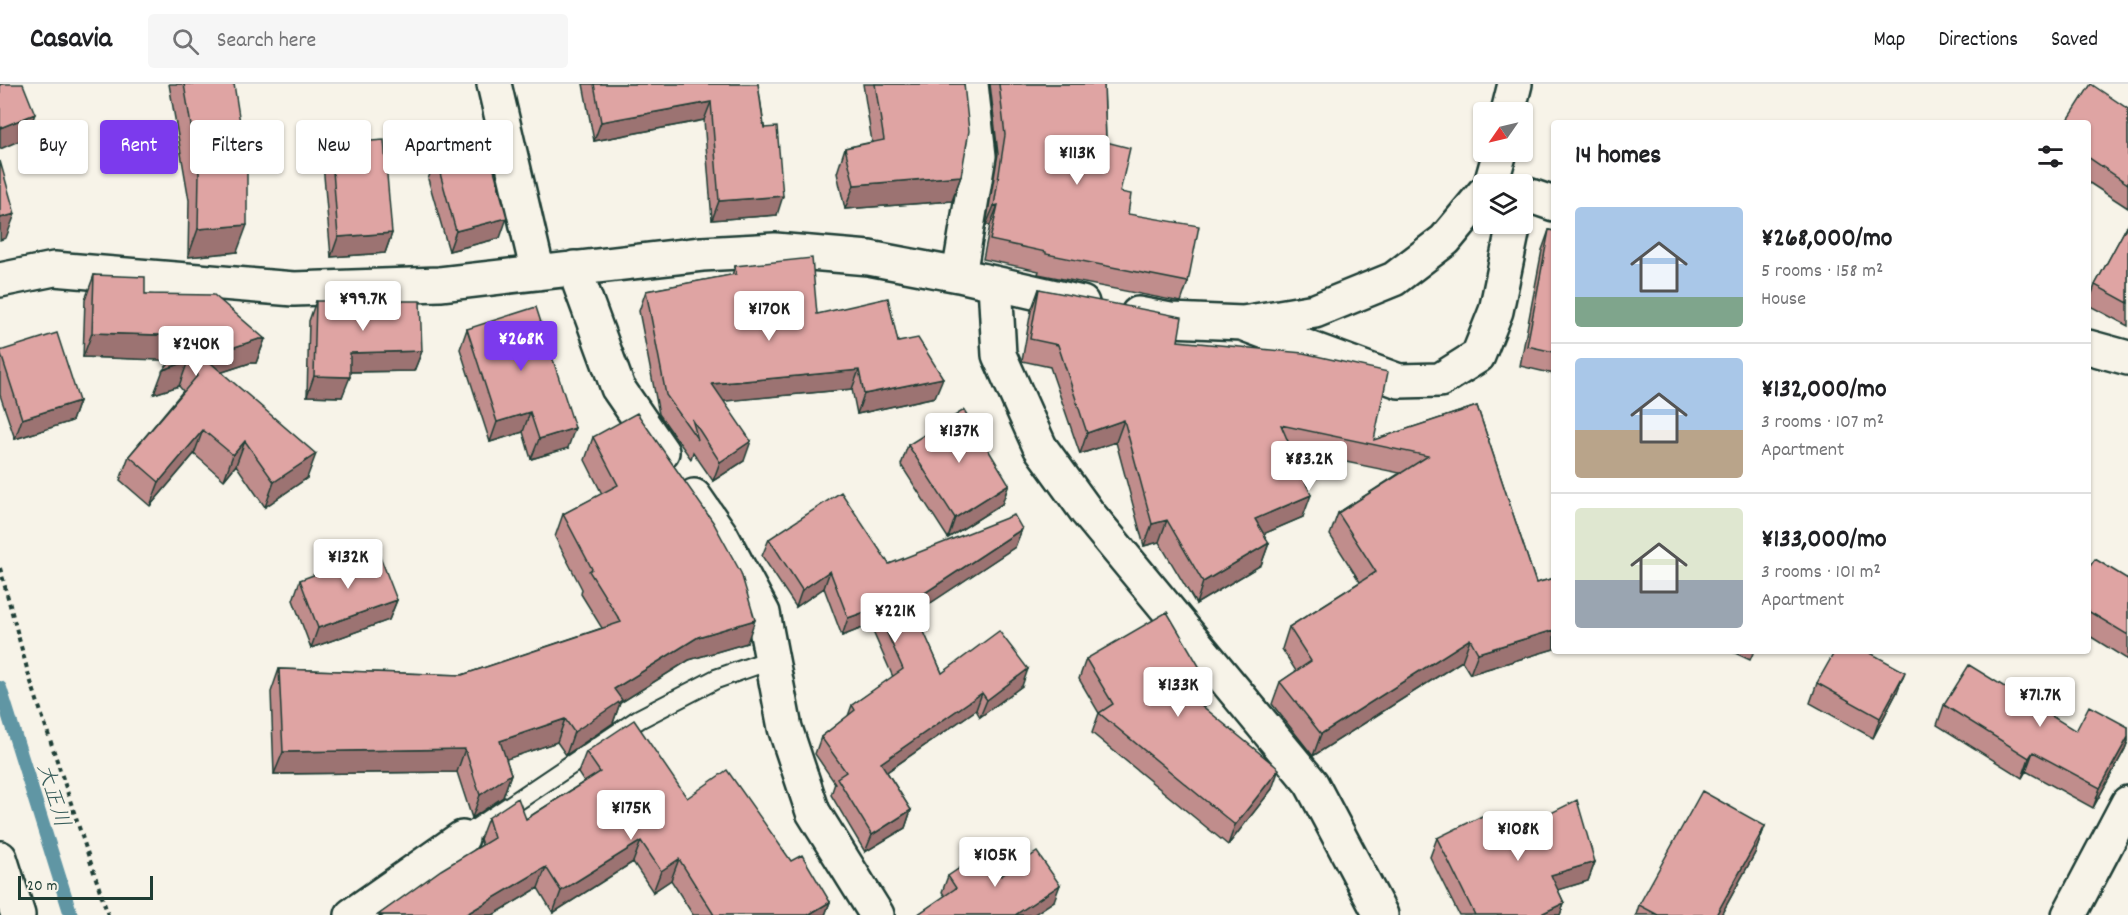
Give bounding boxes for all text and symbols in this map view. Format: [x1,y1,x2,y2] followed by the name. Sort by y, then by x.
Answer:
[148,14,568,68] search box
[30,21,112,61] text: Casavia
[169,25,202,58] icon: search
[217,26,316,57] text: Search here
[1874,26,1905,56] text: Map
[1938,26,2018,56] text: Directions
[2051,26,2098,56] text: Saved
[1473,102,1533,162] north arrow
[1473,102,1533,234] map controls
[18,120,88,174] chip: Buy
[100,120,178,174] chip: Rent
[190,120,284,174] chip: Filters
[296,120,371,174] chip: New
[383,120,513,174] chip: Apartment
[1035,135,1119,186] pin: ¥113K
[1575,138,1661,175] text: 14 homes
[1059,140,1095,168] text: ¥113K
[2034,140,2067,173] icon: filters
[1473,174,1533,234] button: layers
[1761,221,1892,258] text: ¥268,000/mo
[1623,231,1695,303] icon: home
[1761,258,1883,286] text: 5 rooms · 158 m²
[314,281,412,332] pin: ¥99.7K
[339,286,387,314] text: ¥99.7K
[1761,286,1806,314] text: House
[727,291,811,342] pin: ¥170K
[748,296,790,324] text: ¥170K
[479,321,563,372] pin: ¥268K
[154,326,238,377] pin: ¥240K
[498,326,544,354] text: ¥268K
[173,331,219,359] text: ¥240K
[1761,372,1886,409] text: ¥132,000/mo
[1623,382,1695,454] icon: home
[1761,409,1884,437] text: 3 rooms · 107 m²
[917,413,1001,464] pin: ¥137K
[939,418,979,446] text: ¥137K
[1761,437,1844,465] text: Apartment
[1260,441,1358,492] pin: ¥83.2K
[1285,446,1333,474] text: ¥83.2K
[1761,522,1887,559] text: ¥133,000/mo
[1623,532,1695,604] icon: home
[306,539,390,590] pin: ¥132K
[328,544,368,572] text: ¥132K
[1761,559,1881,587] text: 3 rooms · 101 m²
[1761,587,1844,615] text: Apartment
[853,593,937,644] pin: ¥221K
[875,598,915,626] text: ¥221K
[1136,667,1220,718] pin: ¥133K
[1157,672,1199,700] text: ¥133K
[1991,677,2089,728] pin: ¥71.7K
[2019,682,2061,710] text: ¥71.7K
[27,760,76,832] water label: 大正川
[589,790,673,841] pin: ¥175K
[611,795,651,823] text: ¥175K
[1476,811,1560,862] pin: ¥108K
[1497,816,1539,844] text: ¥108K
[953,837,1037,888] pin: ¥105K
[973,842,1017,870] text: ¥105K
[18,873,153,900] scale bar
[27,875,57,898] text: 20 m

